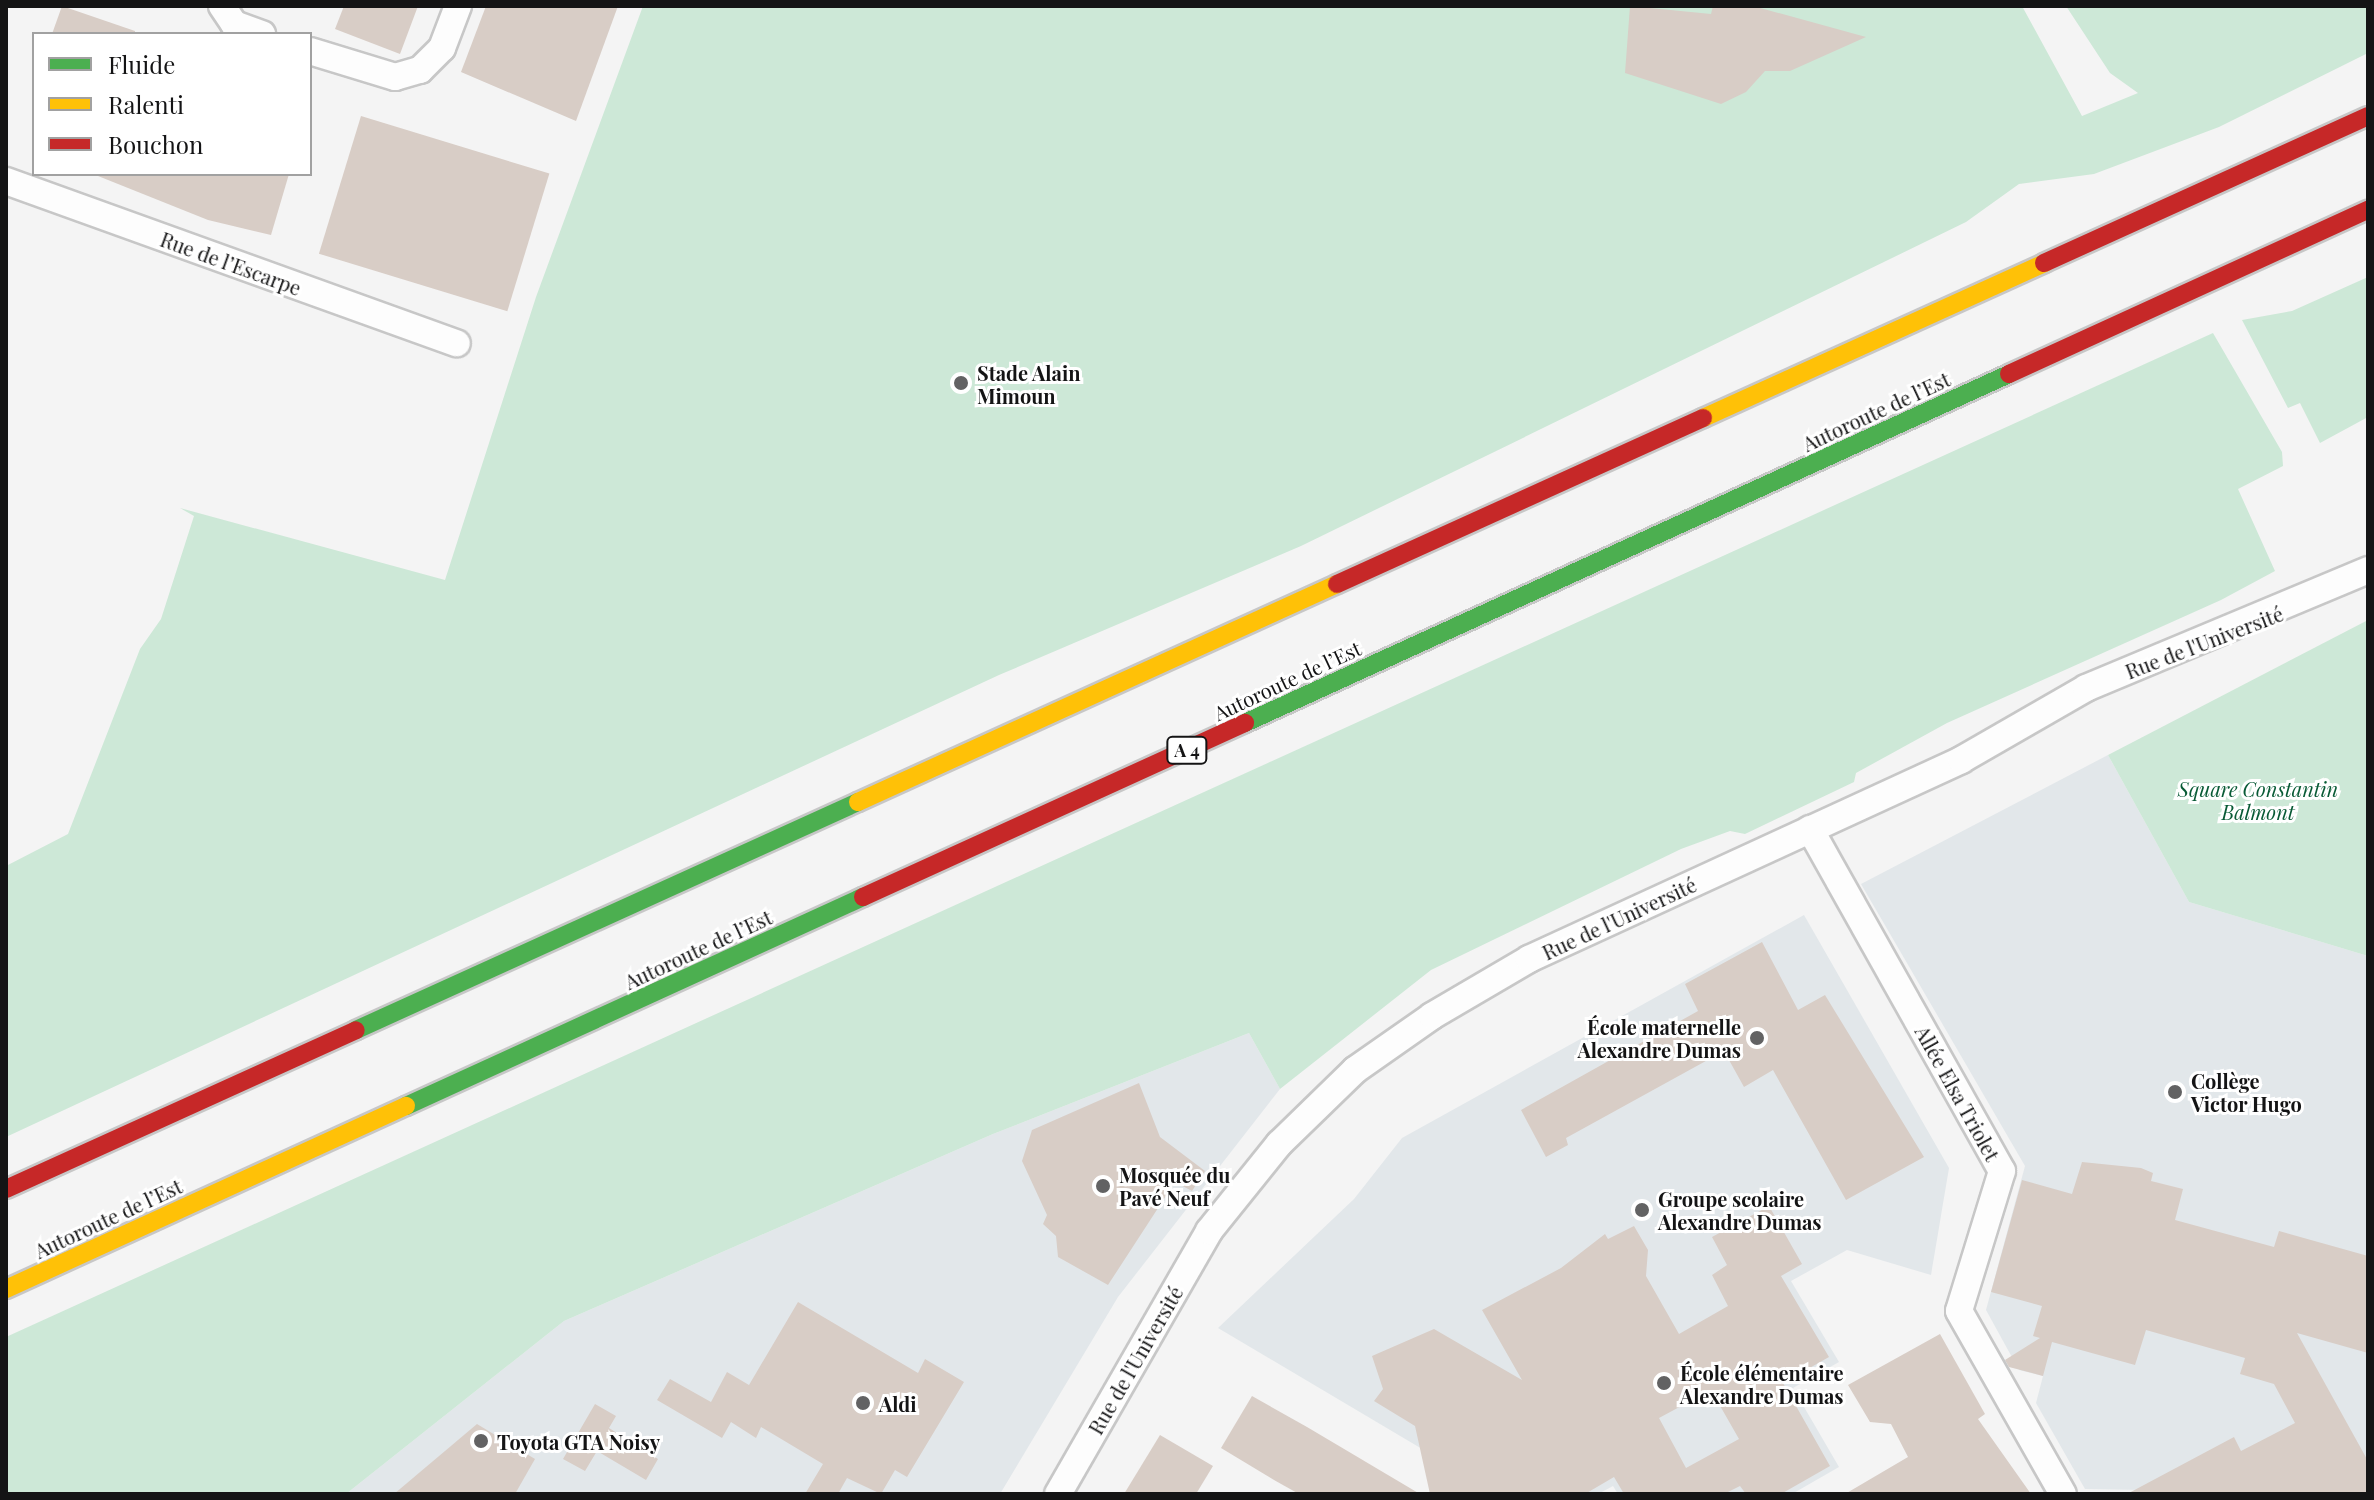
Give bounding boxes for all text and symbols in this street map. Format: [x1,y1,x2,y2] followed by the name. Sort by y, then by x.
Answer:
[32,32,312,176] legend
[108,48,175,80] text: Fluide
[108,88,184,120] text: Ralenti
[108,128,203,160] text: Bouchon
[157,226,305,300] street label: Rue de l’Escarpe
[977,360,1081,407] place label: Stade Alain Mimoun
[1798,366,1954,456] street label: Autoroute de l’Est
[952,374,970,392] marker: Stade Alain Mimoun
[2121,601,2287,683] street label: Rue de l'Université
[1209,635,1365,725] street label: Autoroute de l’Est
[1165,736,1209,764] road number: A 4
[2178,777,2338,824] park label: Square Constantin Balmont
[1538,872,1700,964] street label: Rue de l'Université
[620,904,776,994] street label: Autoroute de l’Est
[1577,1014,1741,1061] place label: École maternelle Alexandre Dumas
[1911,1021,2005,1165] street label: Allée Elsa Triolet
[1748,1029,1766,1047] marker: École maternelle Alexandre Dumas
[2191,1068,2302,1115] place label: Collège Victor Hugo
[2166,1083,2184,1101] marker: Collège Victor Hugo
[1119,1162,1230,1209] place label: Mosquée du Pavé Neuf
[30,1173,186,1263] street label: Autoroute de l’Est
[1094,1177,1112,1195] marker: Mosquée du Pavé Neuf
[1658,1186,1822,1233] place label: Groupe scolaire Alexandre Dumas
[1633,1201,1651,1219] marker: Groupe scolaire Alexandre Dumas
[1083,1281,1187,1439] street label: Rue de l'Université
[1680,1360,1844,1407] place label: École élémentaire Alexandre Dumas
[1655,1374,1673,1392] marker: École élémentaire Alexandre Dumas
[879,1391,917,1415] place label: Aldi
[854,1394,872,1412] marker: Aldi
[497,1429,660,1453] place label: Toyota GTA Noisy
[472,1432,490,1450] marker: Toyota GTA Noisy

